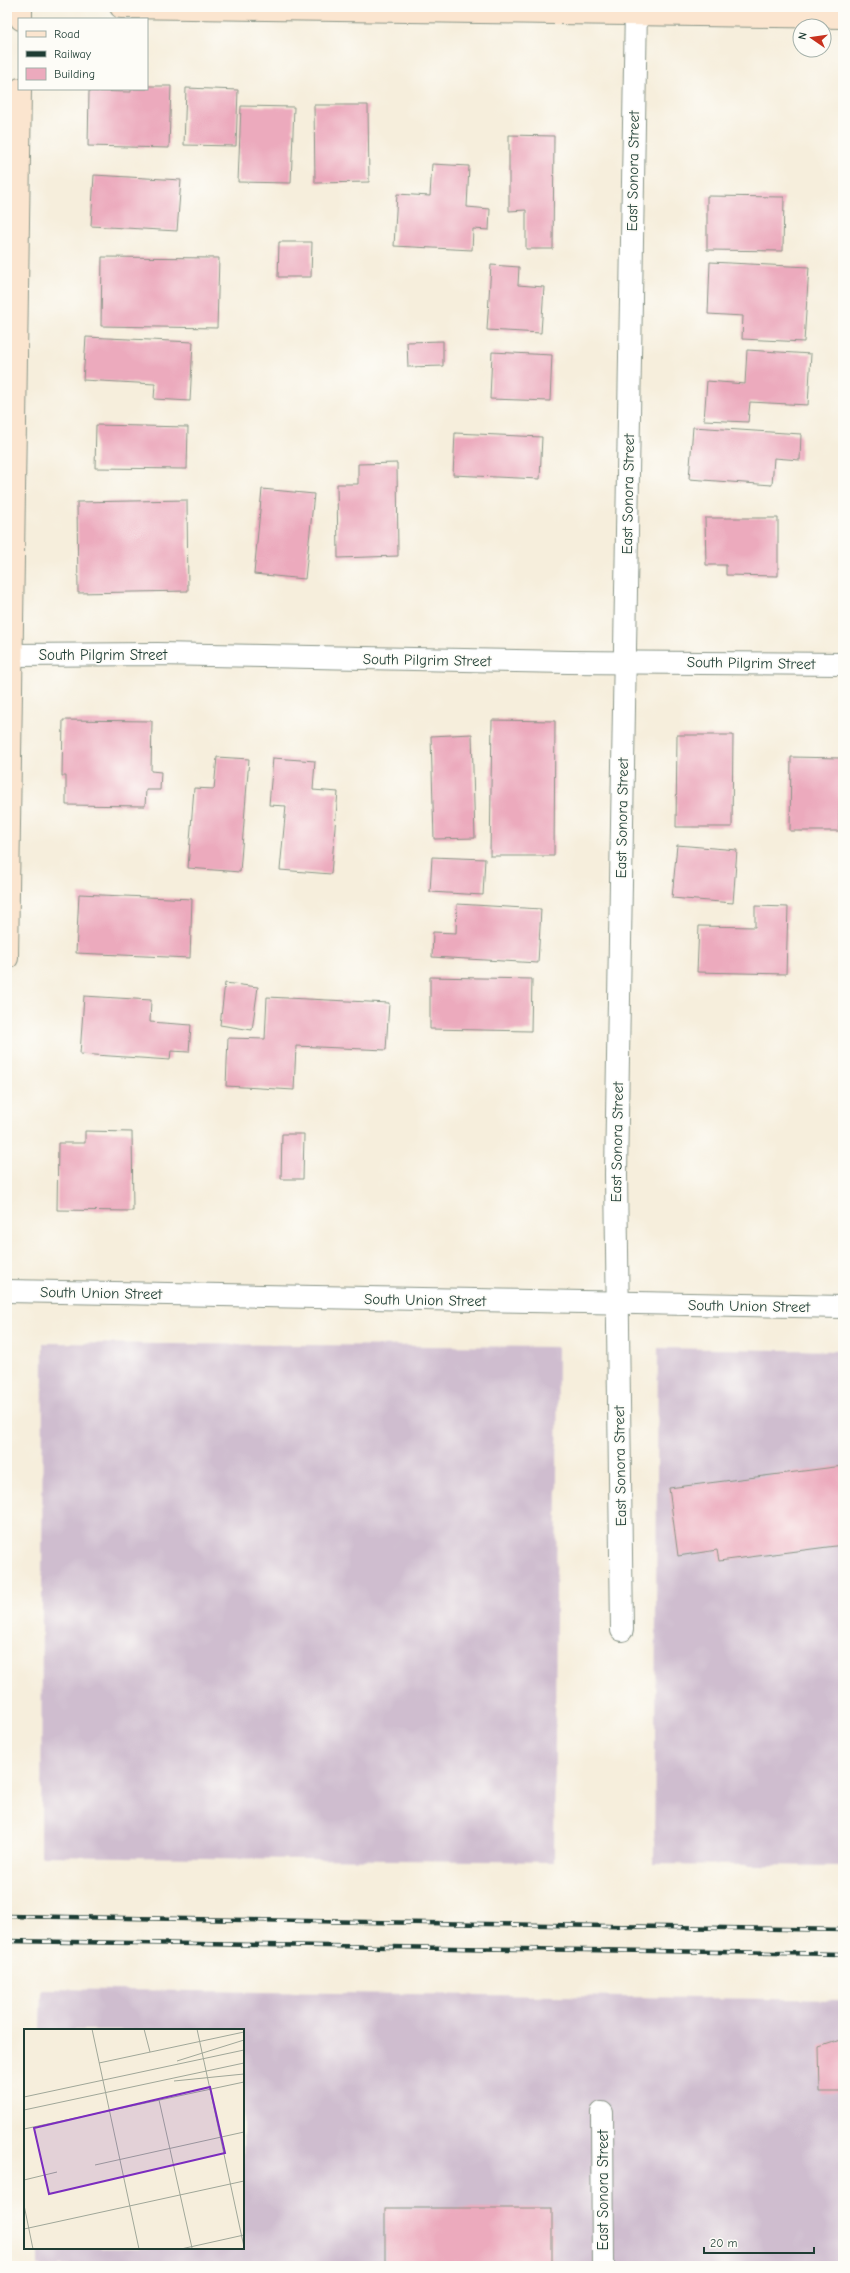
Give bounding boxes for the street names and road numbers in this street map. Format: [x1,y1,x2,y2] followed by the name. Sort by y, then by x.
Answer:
[623,110,643,232] street label: East Sonora Street
[618,433,638,555] street label: East Sonora Street
[39,646,168,664] street label: South Pilgrim Street
[363,650,492,670] street label: South Pilgrim Street
[687,653,816,673] street label: South Pilgrim Street
[612,757,632,879] street label: East Sonora Street
[607,1081,627,1203] street label: East Sonora Street
[40,1283,163,1303] street label: South Union Street
[364,1290,487,1310] street label: South Union Street
[688,1296,811,1316] street label: South Union Street
[610,1405,630,1527] street label: East Sonora Street
[594,2129,612,2250] street label: East Sonora Street

